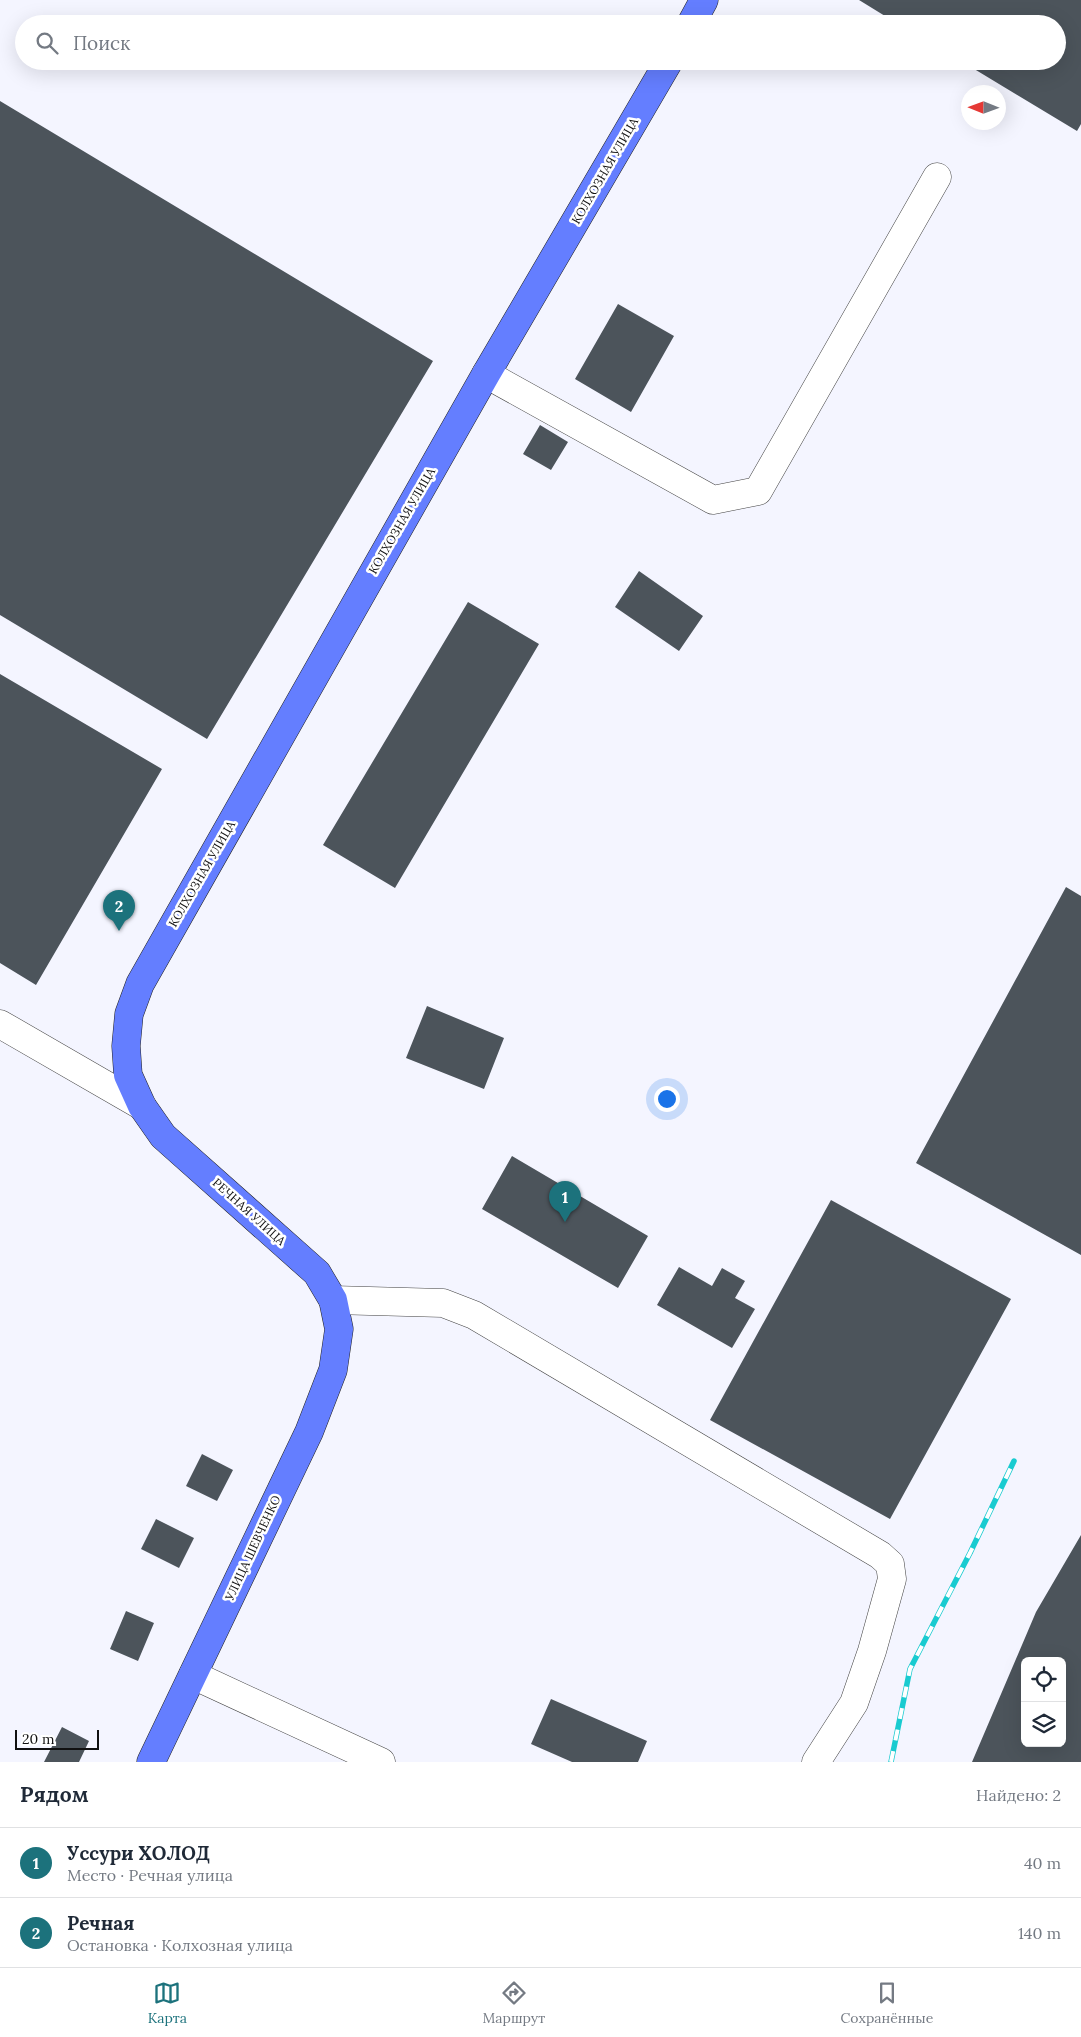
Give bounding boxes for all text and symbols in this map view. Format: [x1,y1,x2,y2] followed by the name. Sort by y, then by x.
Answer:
[15,15,1066,70] search box
[33,29,61,57] icon: search
[73,31,130,55] text: Поиск
[961,85,1006,130] north arrow
[568,114,641,227] street label: КОЛХОЗНАЯ УЛИЦА
[365,464,438,577] street label: КОЛХОЗНАЯ УЛИЦА
[165,817,238,930] street label: КОЛХОЗНАЯ УЛИЦА
[103,890,135,931] pin: 2
[654,1086,680,1112] your location
[210,1175,289,1249] street label: РЕЧНАЯ УЛИЦА
[549,1181,581,1222] pin: 1
[221,1493,284,1604] street label: УЛИЦА ШЕВЧЕНКО
[1021,1657,1066,1747] map controls
[1021,1657,1066,1702] button: locate
[1021,1702,1066,1747] button: layers
[15,1727,99,1750] scale bar
[22,1730,54,1748] text: 20 m
[20,1781,89,1808] text: Рядом
[976,1785,1061,1805] text: Найдено: 2
[67,1841,210,1865] text: Уссури ХОЛОД
[33,1853,39,1873] text: 1
[1024,1853,1061,1873] text: 40 m
[67,1865,233,1885] text: Место · Речная улица
[67,1911,135,1935] text: Речная
[32,1923,40,1943] text: 2
[1018,1923,1061,1943] text: 140 m
[67,1935,293,1955] text: Остановка · Колхозная улица
[148,1979,187,2027] tab: Карта
[482,1979,545,2027] tab: Маршрут
[841,1979,933,2027] tab: Сохранённые

